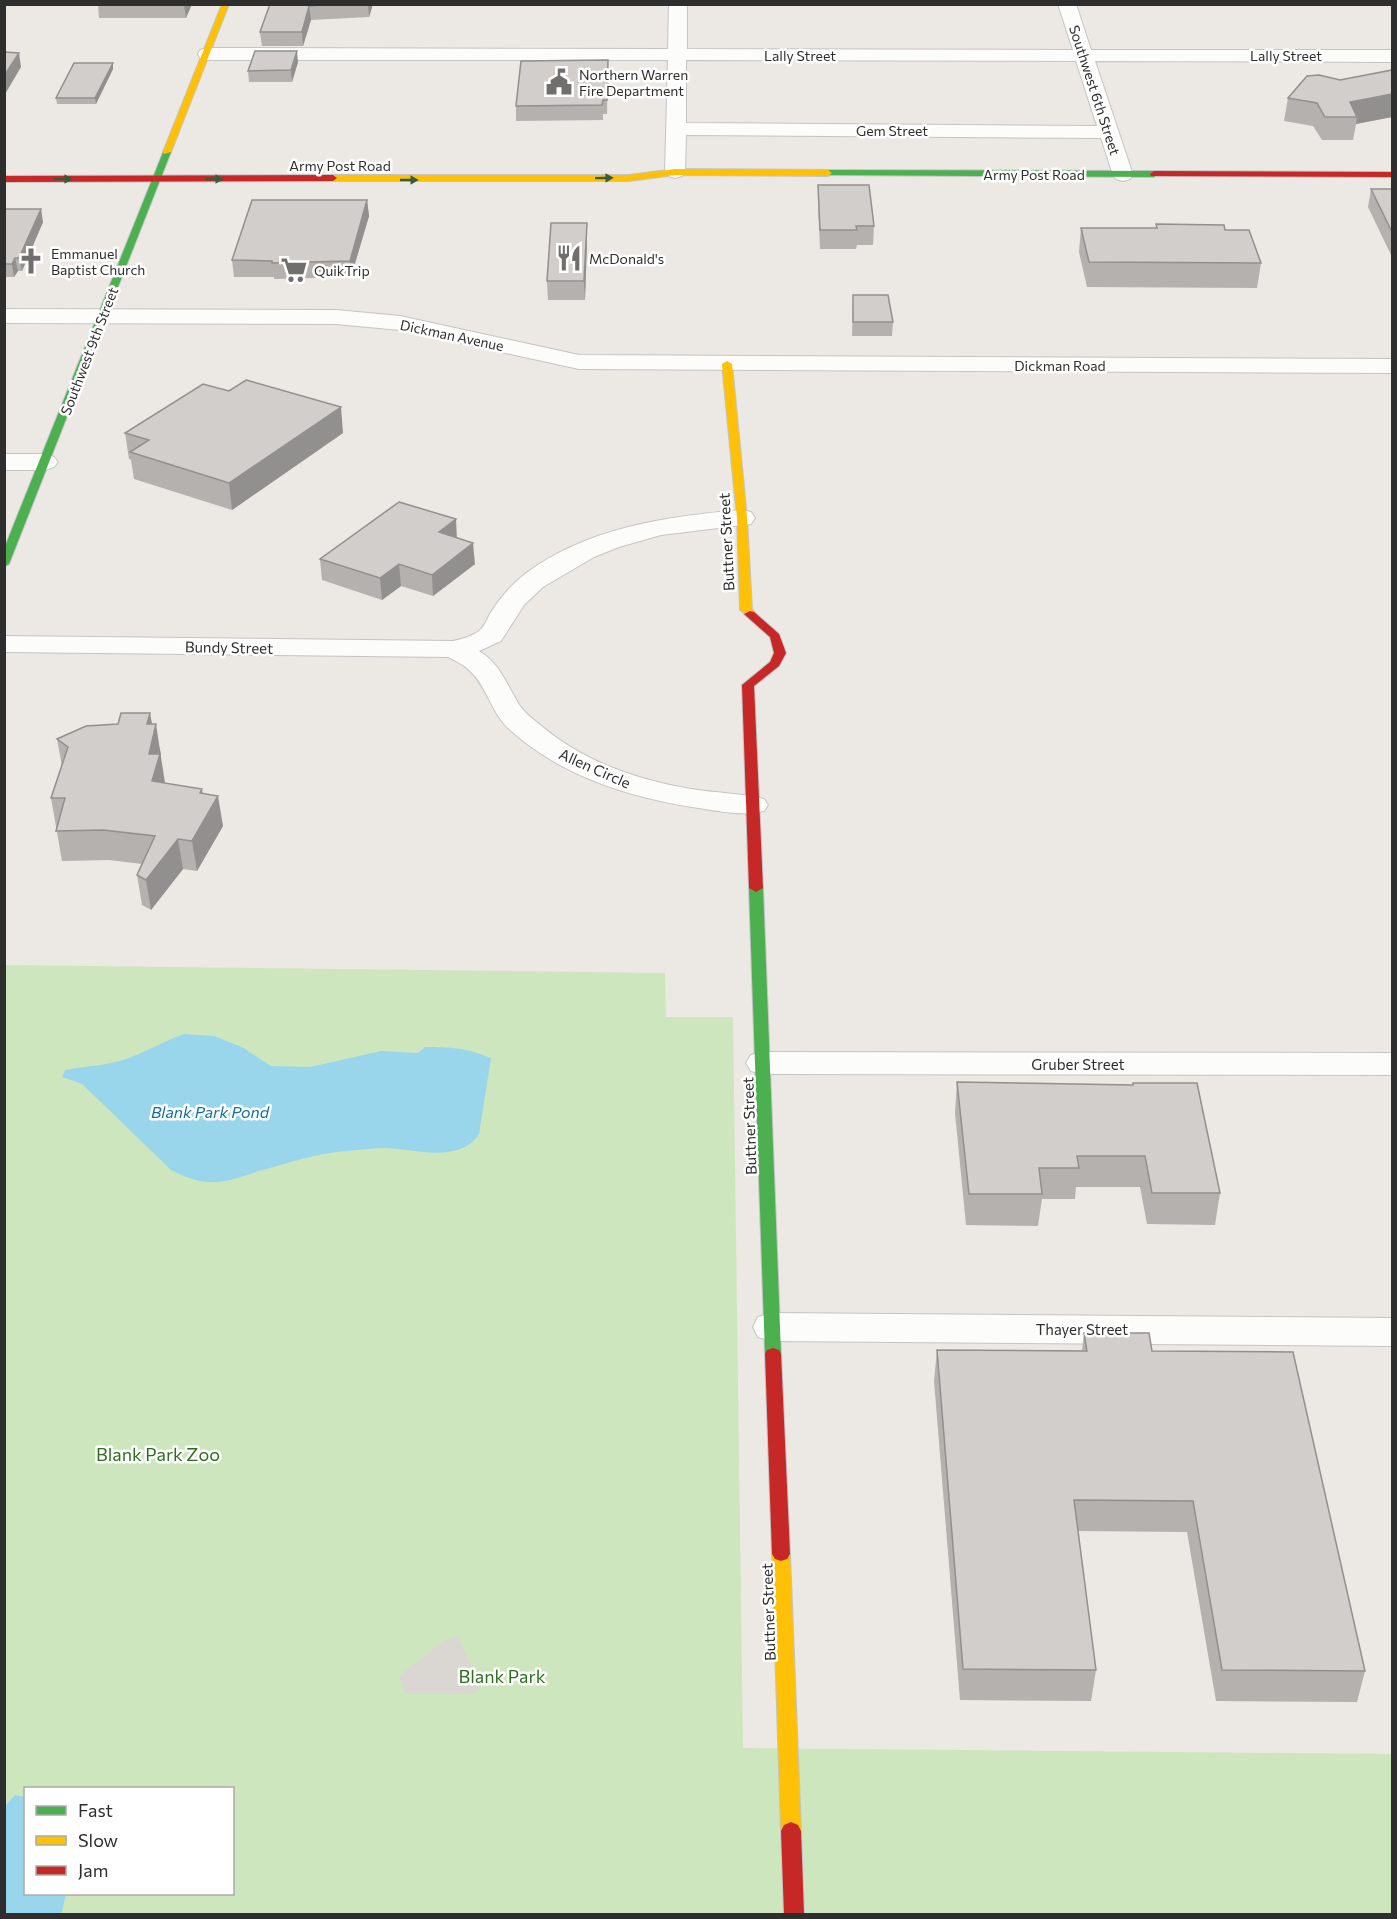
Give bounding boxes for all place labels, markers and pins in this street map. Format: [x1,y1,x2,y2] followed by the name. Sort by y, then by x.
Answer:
[579,66,688,99] place label: Northern Warren Fire Department
[544,67,574,97] public building icon: Northern Warren Fire Department
[554,243,584,273] restaurant icon: McDonald's
[51,245,145,278] place label: Emmanuel Baptist Church
[16,246,46,276] church icon: Emmanuel Baptist Church
[589,250,664,267] place label: McDonald's
[279,255,309,285] supermarket icon: QuikTrip
[314,262,370,279] place label: QuikTrip

